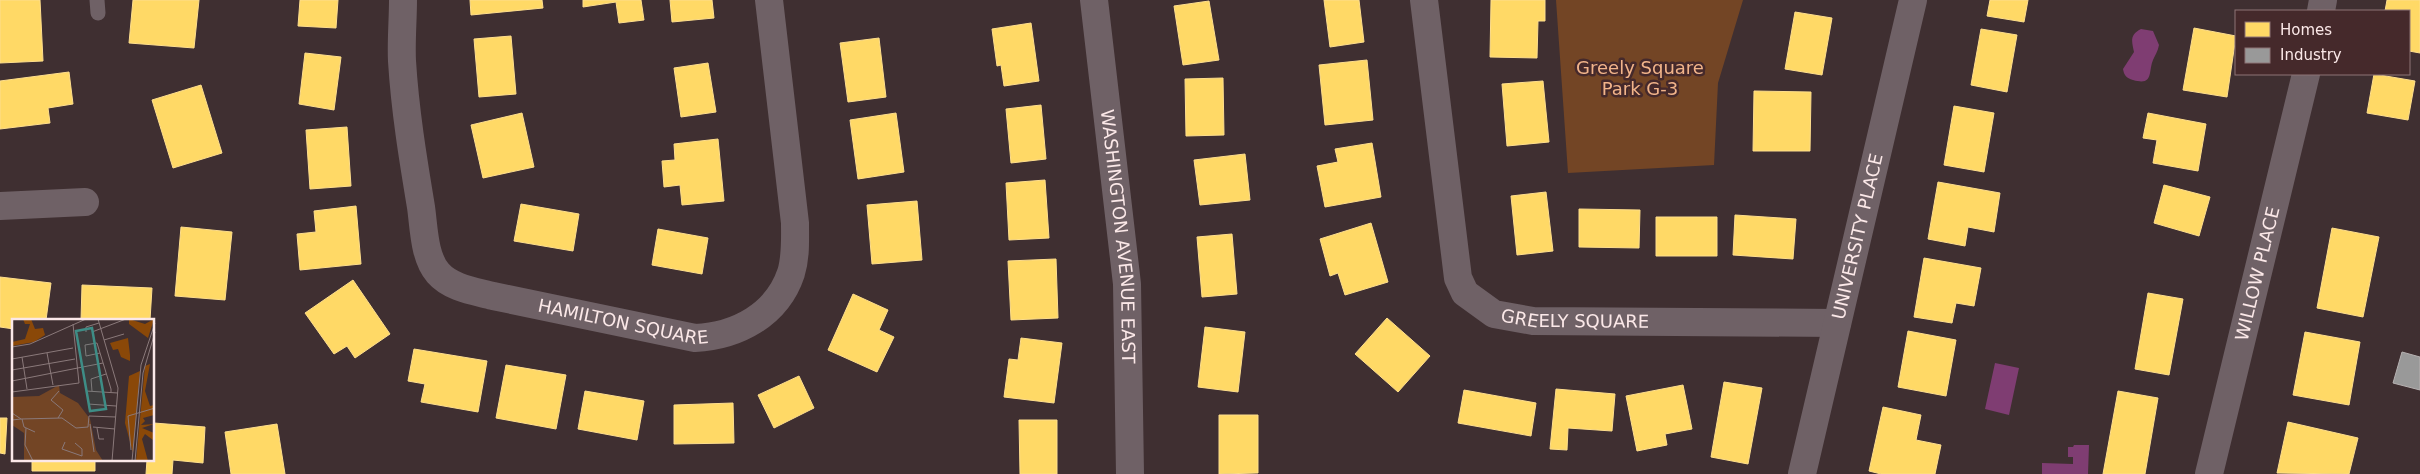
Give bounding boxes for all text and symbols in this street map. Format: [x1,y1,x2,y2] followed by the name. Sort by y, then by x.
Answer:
[2235,10,2410,75] legend
[2280,21,2332,39] text: Homes
[2280,46,2342,64] text: Industry
[1576,57,1704,99] park label: Greely Square Park G-3
[1097,108,1139,365] street label: WASHINGTON AVENUE EAST
[1828,151,1887,321] street label: UNIVERSITY PLACE
[2231,204,2283,343] street label: WILLOW PLACE
[536,295,710,348] street label: HAMILTON SQUARE
[1499,304,1649,332] street label: GREELY SQUARE
[12,319,155,462] inset map

